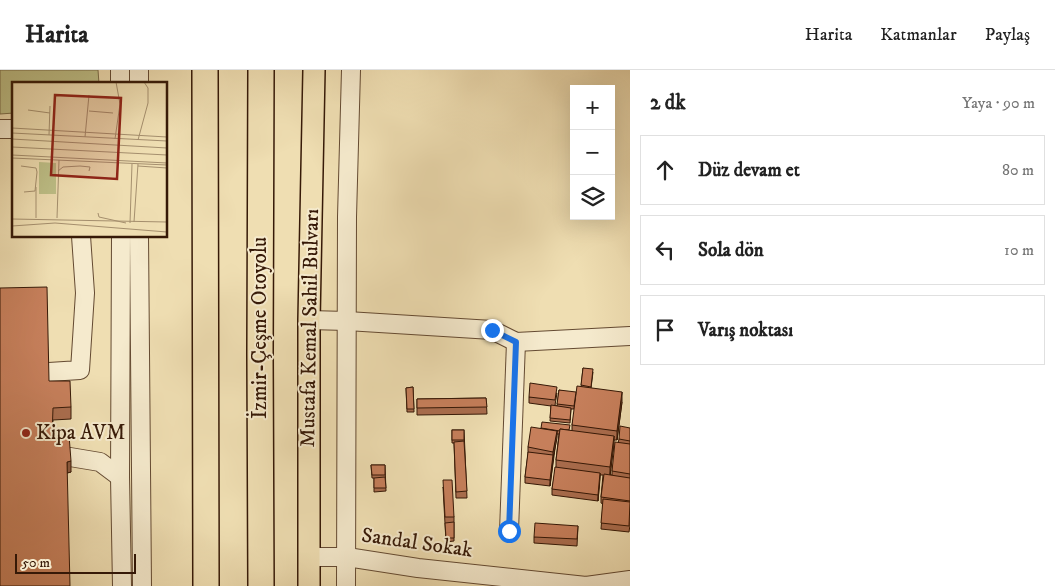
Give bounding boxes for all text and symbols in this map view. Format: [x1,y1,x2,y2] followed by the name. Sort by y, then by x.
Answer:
[25,20,88,50] text: Harita
[805,24,852,46] text: Harita
[880,24,957,46] text: Katmanlar
[985,24,1030,46] text: Paylaş
[12,82,168,238] inset map
[570,85,615,220] map controls
[570,85,615,130] button: +
[650,90,686,116] text: 2 dk
[962,93,1035,113] text: Yaya · 90 m
[570,130,615,175] button: −
[651,156,679,184] icon: ahead
[698,159,800,182] text: Düz devam et
[1002,160,1034,180] text: 80 m
[570,175,615,220] button: layers
[295,208,325,448] street label: Mustafa Kemal Sahil Bulvarı
[651,236,679,264] icon: left
[246,237,273,419] street label: İzmir-Çeşme Otoyolu
[698,239,764,262] text: Sola dön
[1004,240,1034,260] text: 10 m
[651,316,679,344] icon: arrive
[481,319,504,342] route end
[698,319,793,342] text: Varış noktası
[36,420,125,446] place label: Kipa AVM
[20,427,32,439] marker: Kipa AVM
[498,520,521,543] route start
[360,522,475,564] street label: Sandal Sokak
[15,551,136,574] scale bar
[22,554,50,572] text: 50 m

